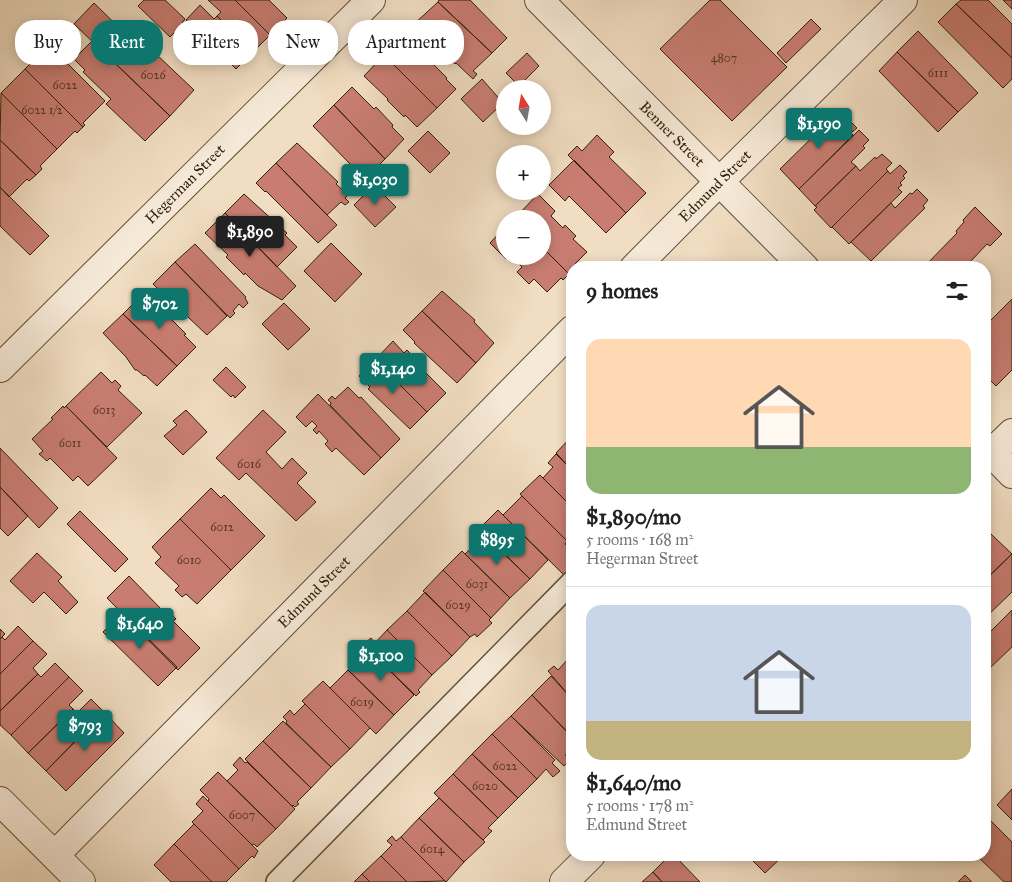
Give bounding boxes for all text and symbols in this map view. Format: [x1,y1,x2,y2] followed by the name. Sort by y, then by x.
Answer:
[15,20,81,65] chip: Buy
[91,20,163,65] chip: Rent
[173,20,258,65] chip: Filters
[268,20,338,65] chip: New
[348,20,464,65] chip: Apartment
[711,51,737,65] house number: 4807
[928,66,948,80] house number: 6111
[140,68,166,82] house number: 6026
[53,78,78,92] house number: 6022
[496,80,551,135] north arrow
[496,80,551,265] map controls
[636,98,709,171] street label: Benner Street
[21,103,63,117] house number: 6022 1/2
[778,108,860,150] pin: $1,190
[797,114,841,133] text: $1,190
[141,140,229,228] street label: Hegerman Street
[496,145,551,200] button: +
[675,146,755,226] street label: Edmund Street
[334,164,416,206] pin: $1,030
[352,170,398,189] text: $1,030
[496,210,551,265] button: −
[209,216,291,258] pin: $1,890
[227,222,273,241] text: $1,890
[943,277,971,305] icon: filters
[586,278,658,304] text: 9 homes
[130,288,190,330] pin: $702
[142,294,178,313] text: $702
[352,352,434,395] pin: $1,140
[371,359,415,378] text: $1,140
[734,372,824,462] icon: home
[93,403,115,417] house number: 6013
[59,436,82,450] house number: 6011
[237,457,262,471] house number: 6016
[586,504,681,530] text: $1,890/mo
[210,520,234,534] house number: 6012
[467,524,527,566] pin: $895
[480,530,514,549] text: $895
[586,530,693,549] text: 5 rooms · 168 m²
[586,549,699,568] text: Hegerman Street
[274,552,354,632] street label: Edmund Street
[177,553,201,567] house number: 6010
[466,577,489,591] house number: 6031
[445,598,471,612] house number: 6029
[99,608,181,650] pin: $1,640
[117,614,163,633] text: $1,640
[734,637,824,727] icon: home
[340,640,422,682] pin: $1,100
[359,646,403,665] text: $1,100
[350,695,374,709] house number: 6019
[55,710,115,752] pin: $793
[68,716,102,735] text: $793
[493,759,518,773] house number: 6022
[586,770,681,796] text: $1,640/mo
[472,779,498,793] house number: 6020
[586,796,694,815] text: 5 rooms · 178 m²
[229,808,255,822] house number: 6007
[586,815,687,834] text: Edmund Street
[420,842,445,856] house number: 6014

